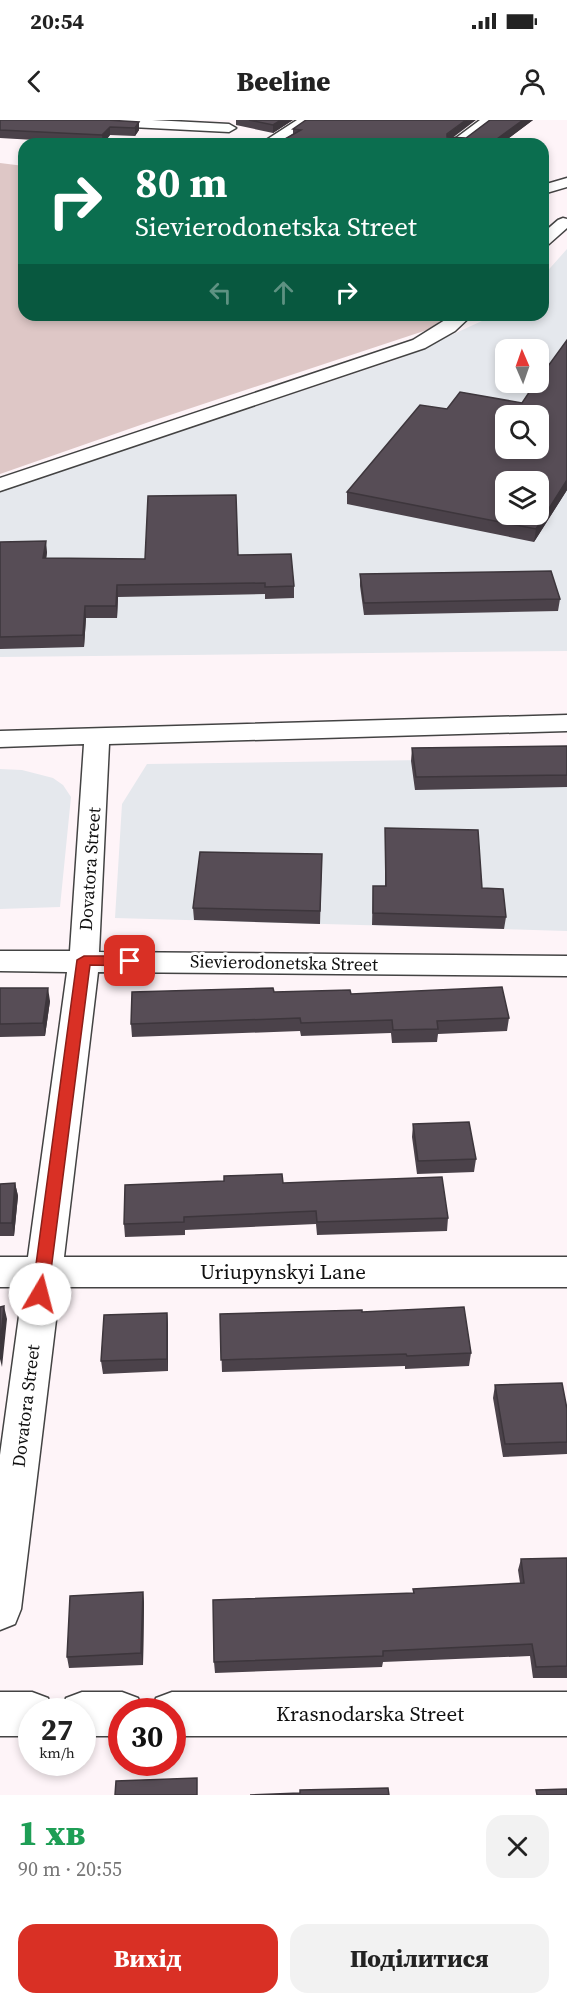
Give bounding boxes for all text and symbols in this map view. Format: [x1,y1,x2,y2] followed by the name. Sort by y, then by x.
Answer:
[30,6,84,36] text: 20:54
[236,63,331,100] text: Beeline
[18,65,51,98] icon: back
[516,65,549,98] icon: person
[135,153,228,211] text: 80 m
[36,162,114,240] icon: right
[135,208,417,245] text: Sievierodonetska Street
[204,276,237,309] icon: left
[267,276,300,309] icon: ahead
[330,276,363,309] icon: right
[495,339,549,393] north arrow
[495,339,549,525] map controls
[495,405,549,459] button: search
[495,471,549,525] button: layers
[73,806,106,932] street label: Dovatora Street
[104,935,155,986] pin
[113,944,146,977] icon: arrive
[190,948,378,977] street label: Sievierodonetska Street
[200,1257,366,1286] street label: Uriupynskyi Lane
[8,1262,72,1326] position arrow
[6,1343,45,1469] street label: Dovatora Street
[108,1698,186,1776] speed limit sign: 30
[276,1699,464,1728] street label: Krasnodarska Street
[41,1709,73,1750] text: 27
[39,1742,75,1763] text: km/h
[18,1808,85,1857] text: 1 хв
[486,1815,549,1878] button: close
[18,1855,122,1883] text: 90 m · 20:55
[18,1924,278,1993] button: Вихід
[290,1924,549,1993] button: Поділитися

